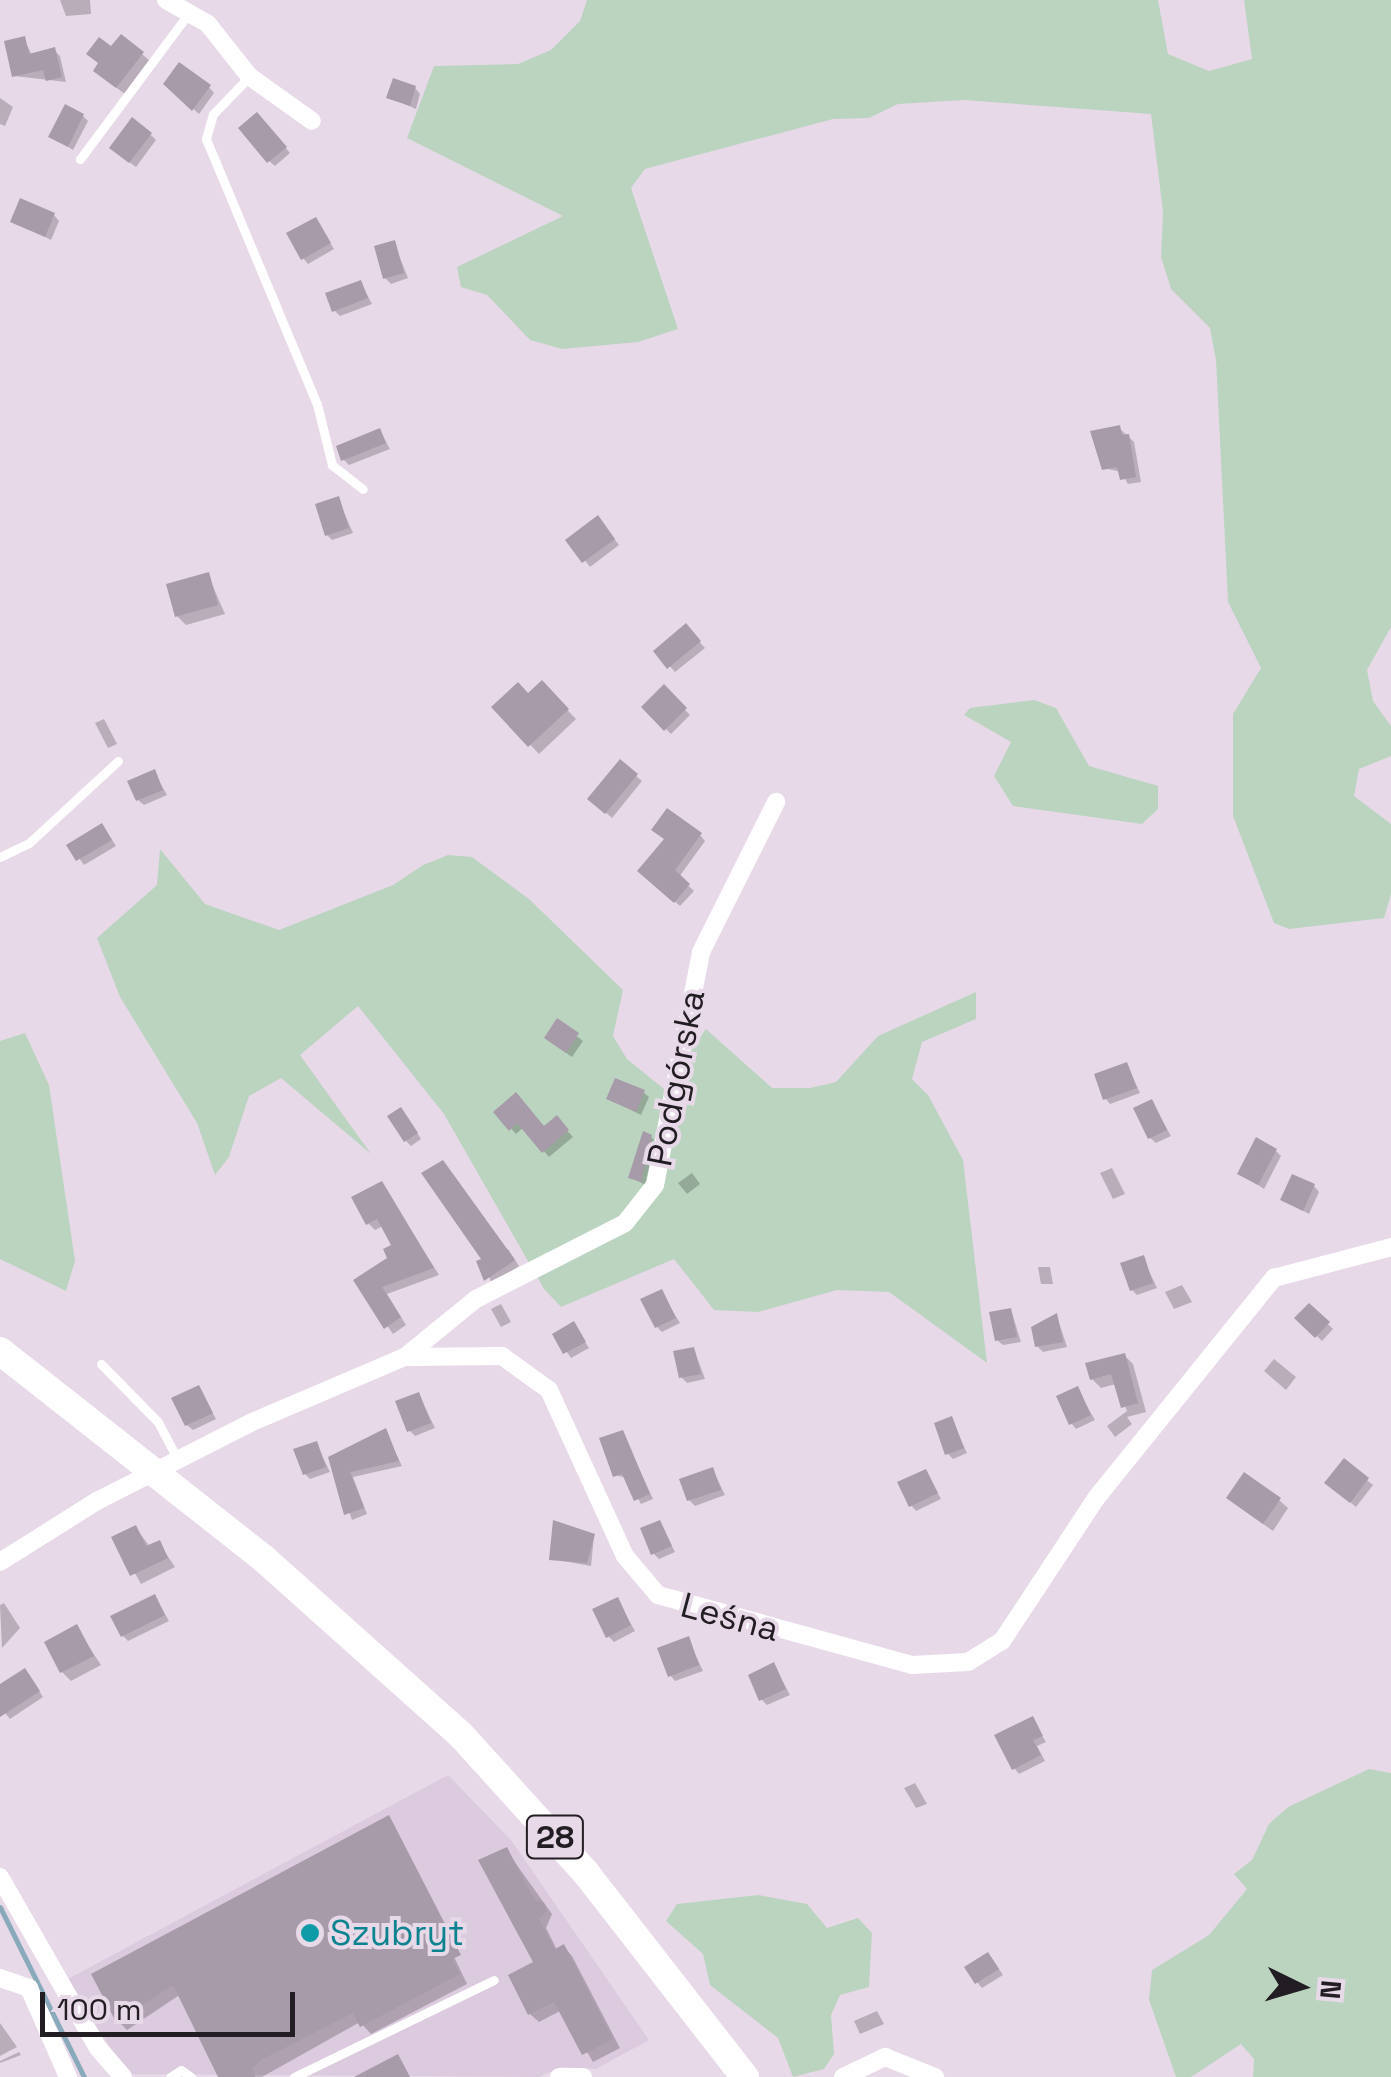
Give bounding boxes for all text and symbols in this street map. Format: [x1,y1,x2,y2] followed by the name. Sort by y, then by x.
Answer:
[638,986,714,1170] street label: Podgórska
[676,1584,784,1650] street label: Leśna
[525,1810,585,1864] road number: 28
[330,1912,464,1954] place label: Szubryt
[299,1922,321,1944] marker: Szubryt
[1251,1937,1351,2037] north arrow
[45,1972,300,2034] scale bar
[1312,1979,1350,2001] text: N
[57,1990,142,2029] text: 100 m

